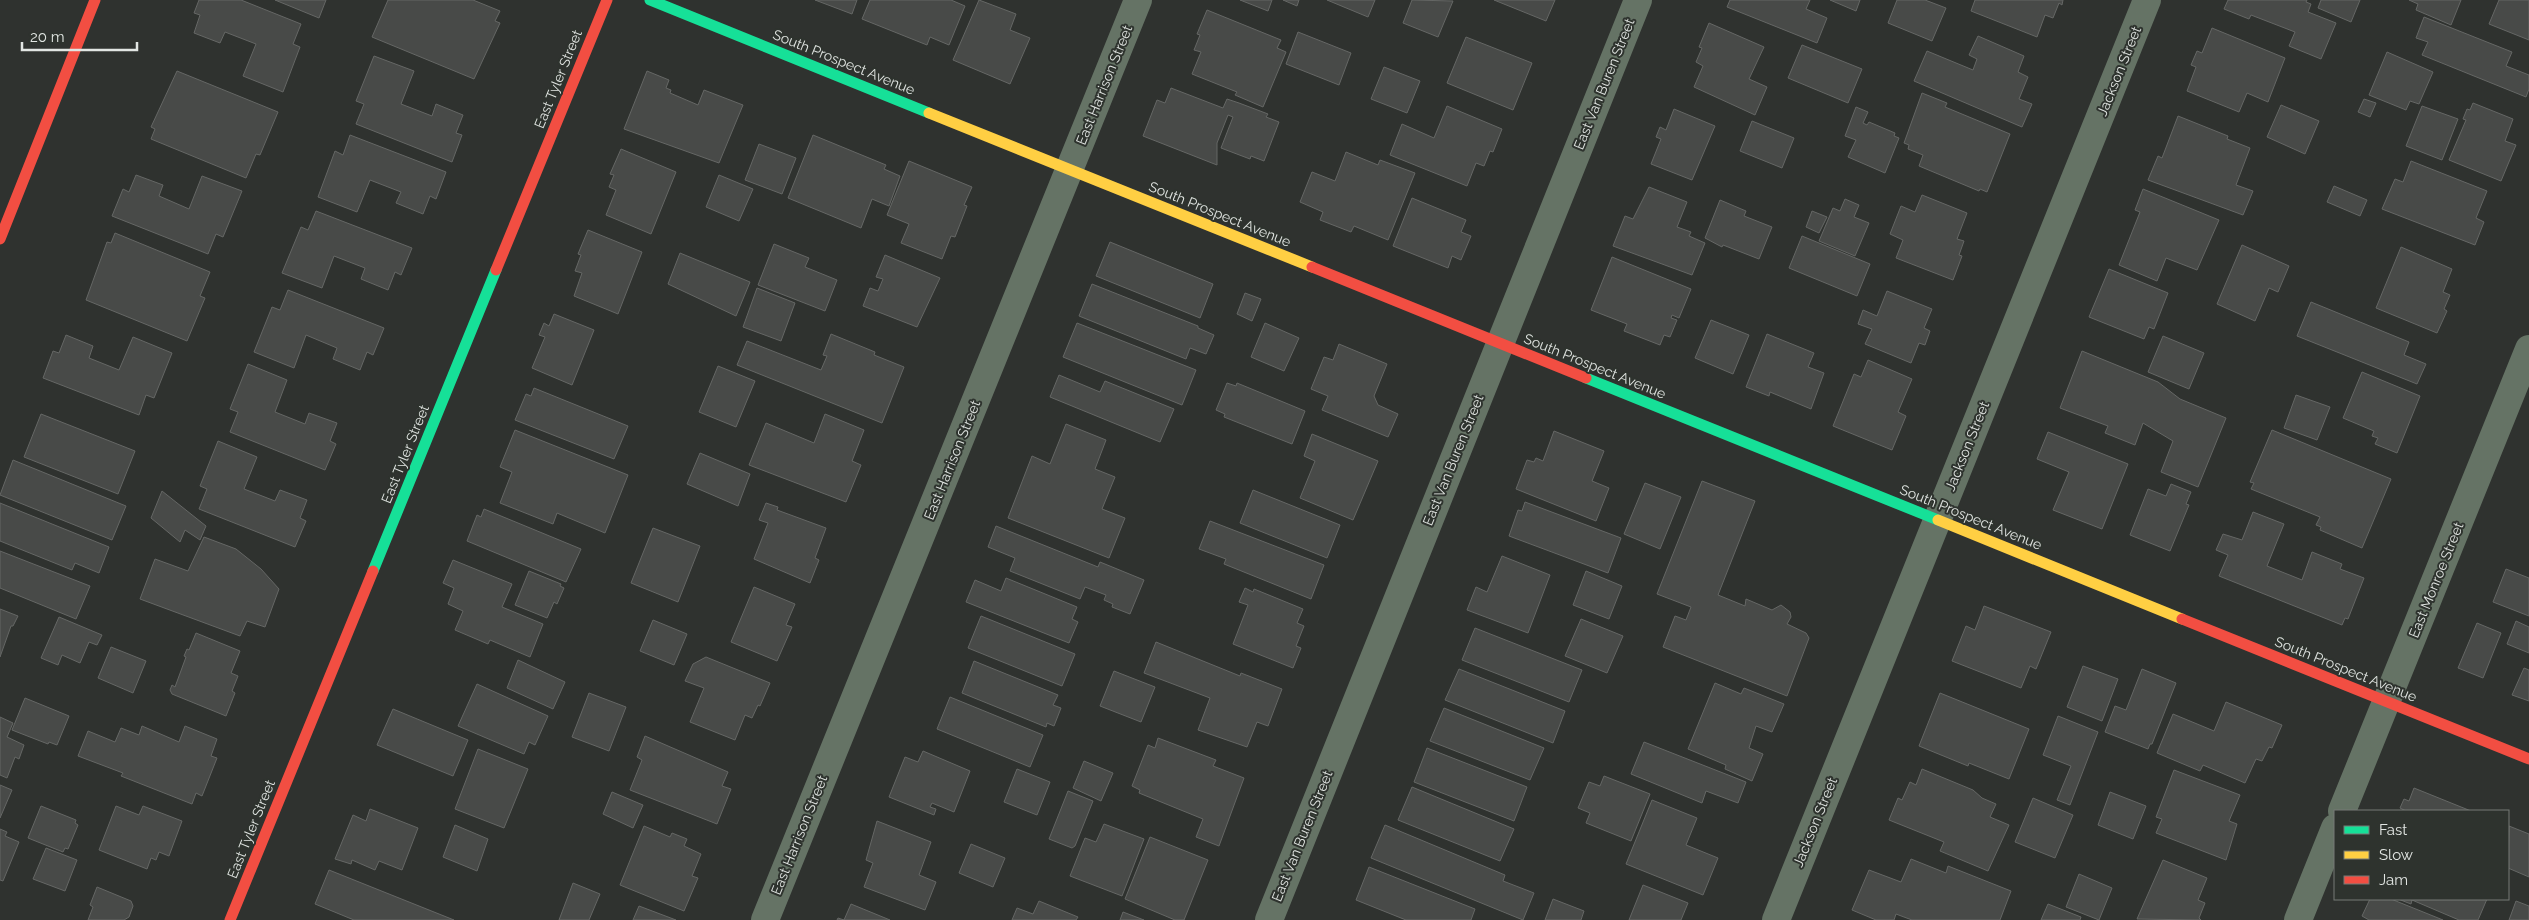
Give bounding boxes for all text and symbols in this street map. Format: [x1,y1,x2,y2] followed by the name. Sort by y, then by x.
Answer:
[1570,16,1638,152] street label: East Van Buren Street
[22,20,138,52] scale bar
[1073,23,1135,147] street label: East Harrison Street
[2094,24,2144,118] street label: Jackson Street
[771,26,917,98] street label: South Prospect Avenue
[531,27,585,131] street label: East Tyler Street
[30,28,65,46] text: 20 m
[1147,178,1293,250] street label: South Prospect Avenue
[1522,330,1668,402] street label: South Prospect Avenue
[1419,392,1487,528] street label: East Van Buren Street
[921,398,983,522] street label: East Harrison Street
[1942,399,1992,493] street label: Jackson Street
[378,402,432,506] street label: East Tyler Street
[1898,481,2044,553] street label: South Prospect Avenue
[2405,520,2467,640] street label: East Monroe Street
[2273,633,2419,705] street label: South Prospect Avenue
[1268,768,1336,904] street label: East Van Buren Street
[768,773,830,897] street label: East Harrison Street
[1790,775,1840,869] street label: Jackson Street
[224,777,278,881] street label: East Tyler Street
[2334,810,2509,900] legend
[2379,821,2407,839] text: Fast
[2379,846,2413,864] text: Slow
[2379,871,2408,889] text: Jam

